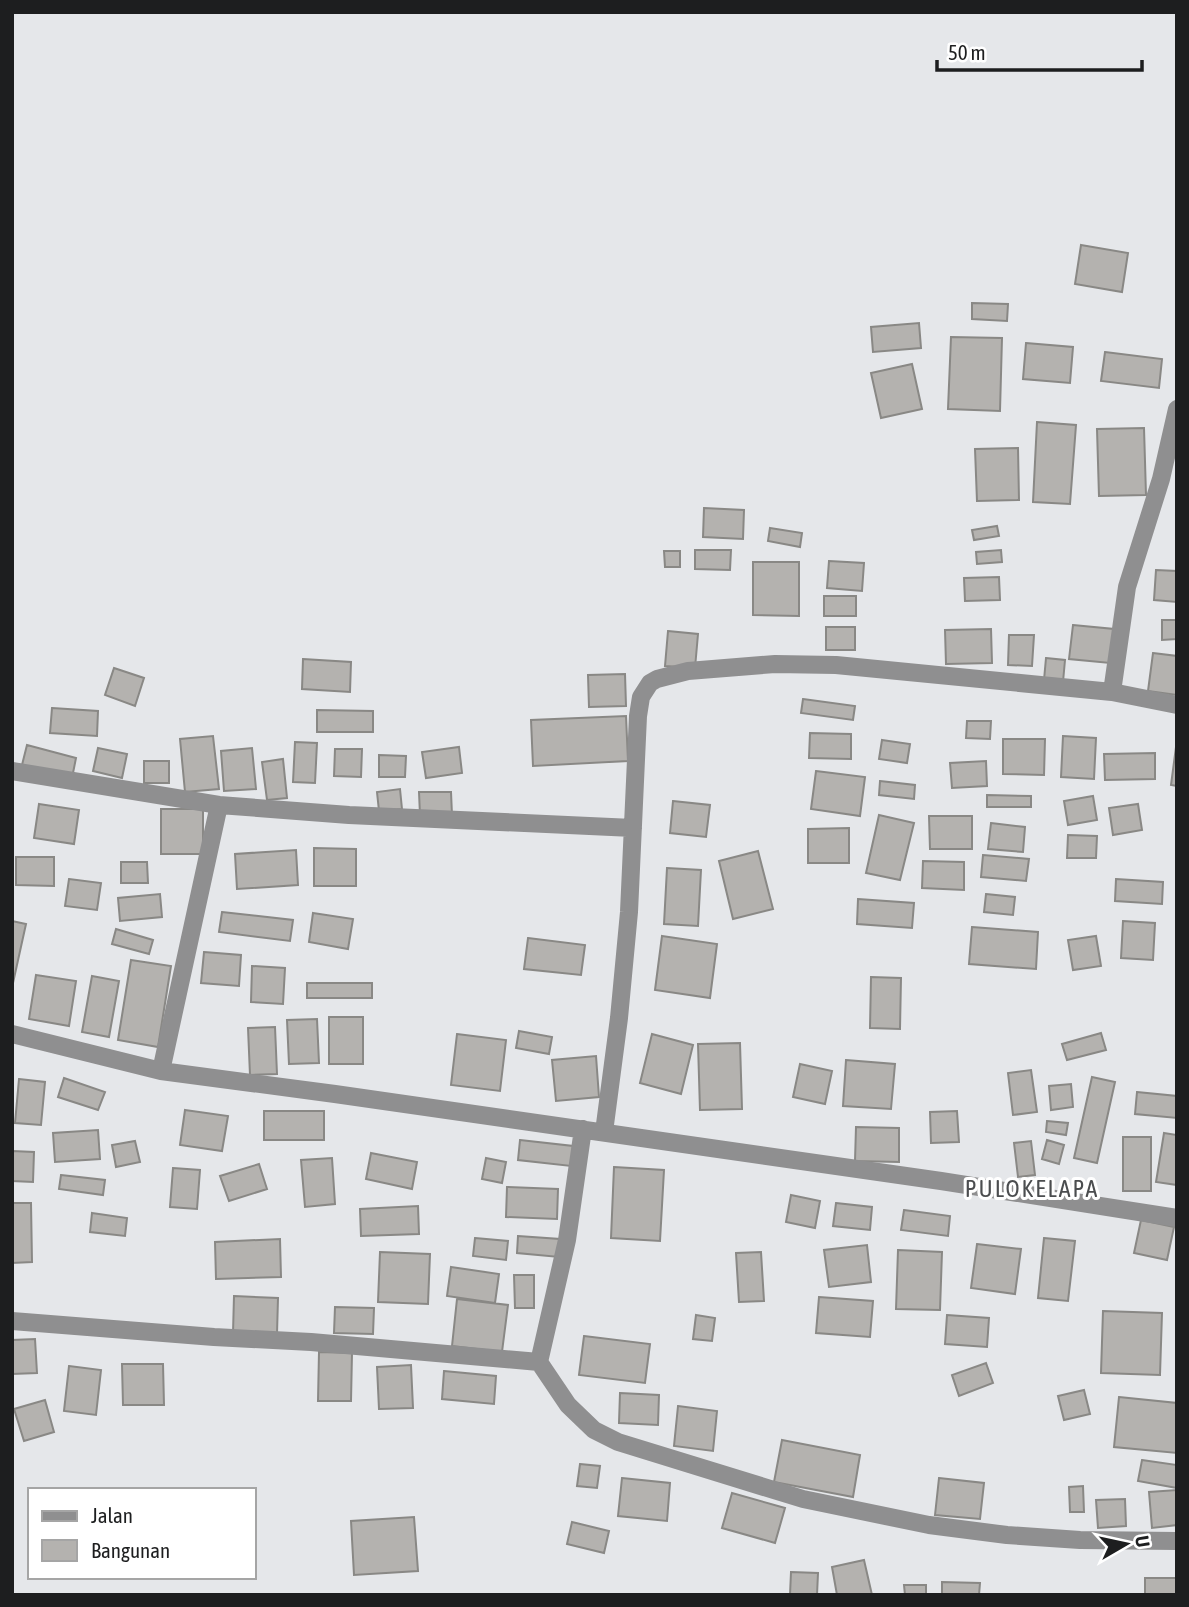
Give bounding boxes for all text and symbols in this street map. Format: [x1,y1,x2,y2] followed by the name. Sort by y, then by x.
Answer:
[937,28,1142,72] scale bar
[948,40,986,64] text: 50 m
[965,1175,1099,1202] district label: PULOKELAPA
[28,1488,256,1579] legend
[91,1503,133,1527] text: Jalan
[1091,1509,1161,1579] north arrow
[1131,1534,1155,1549] text: U
[91,1538,170,1562] text: Bangunan

